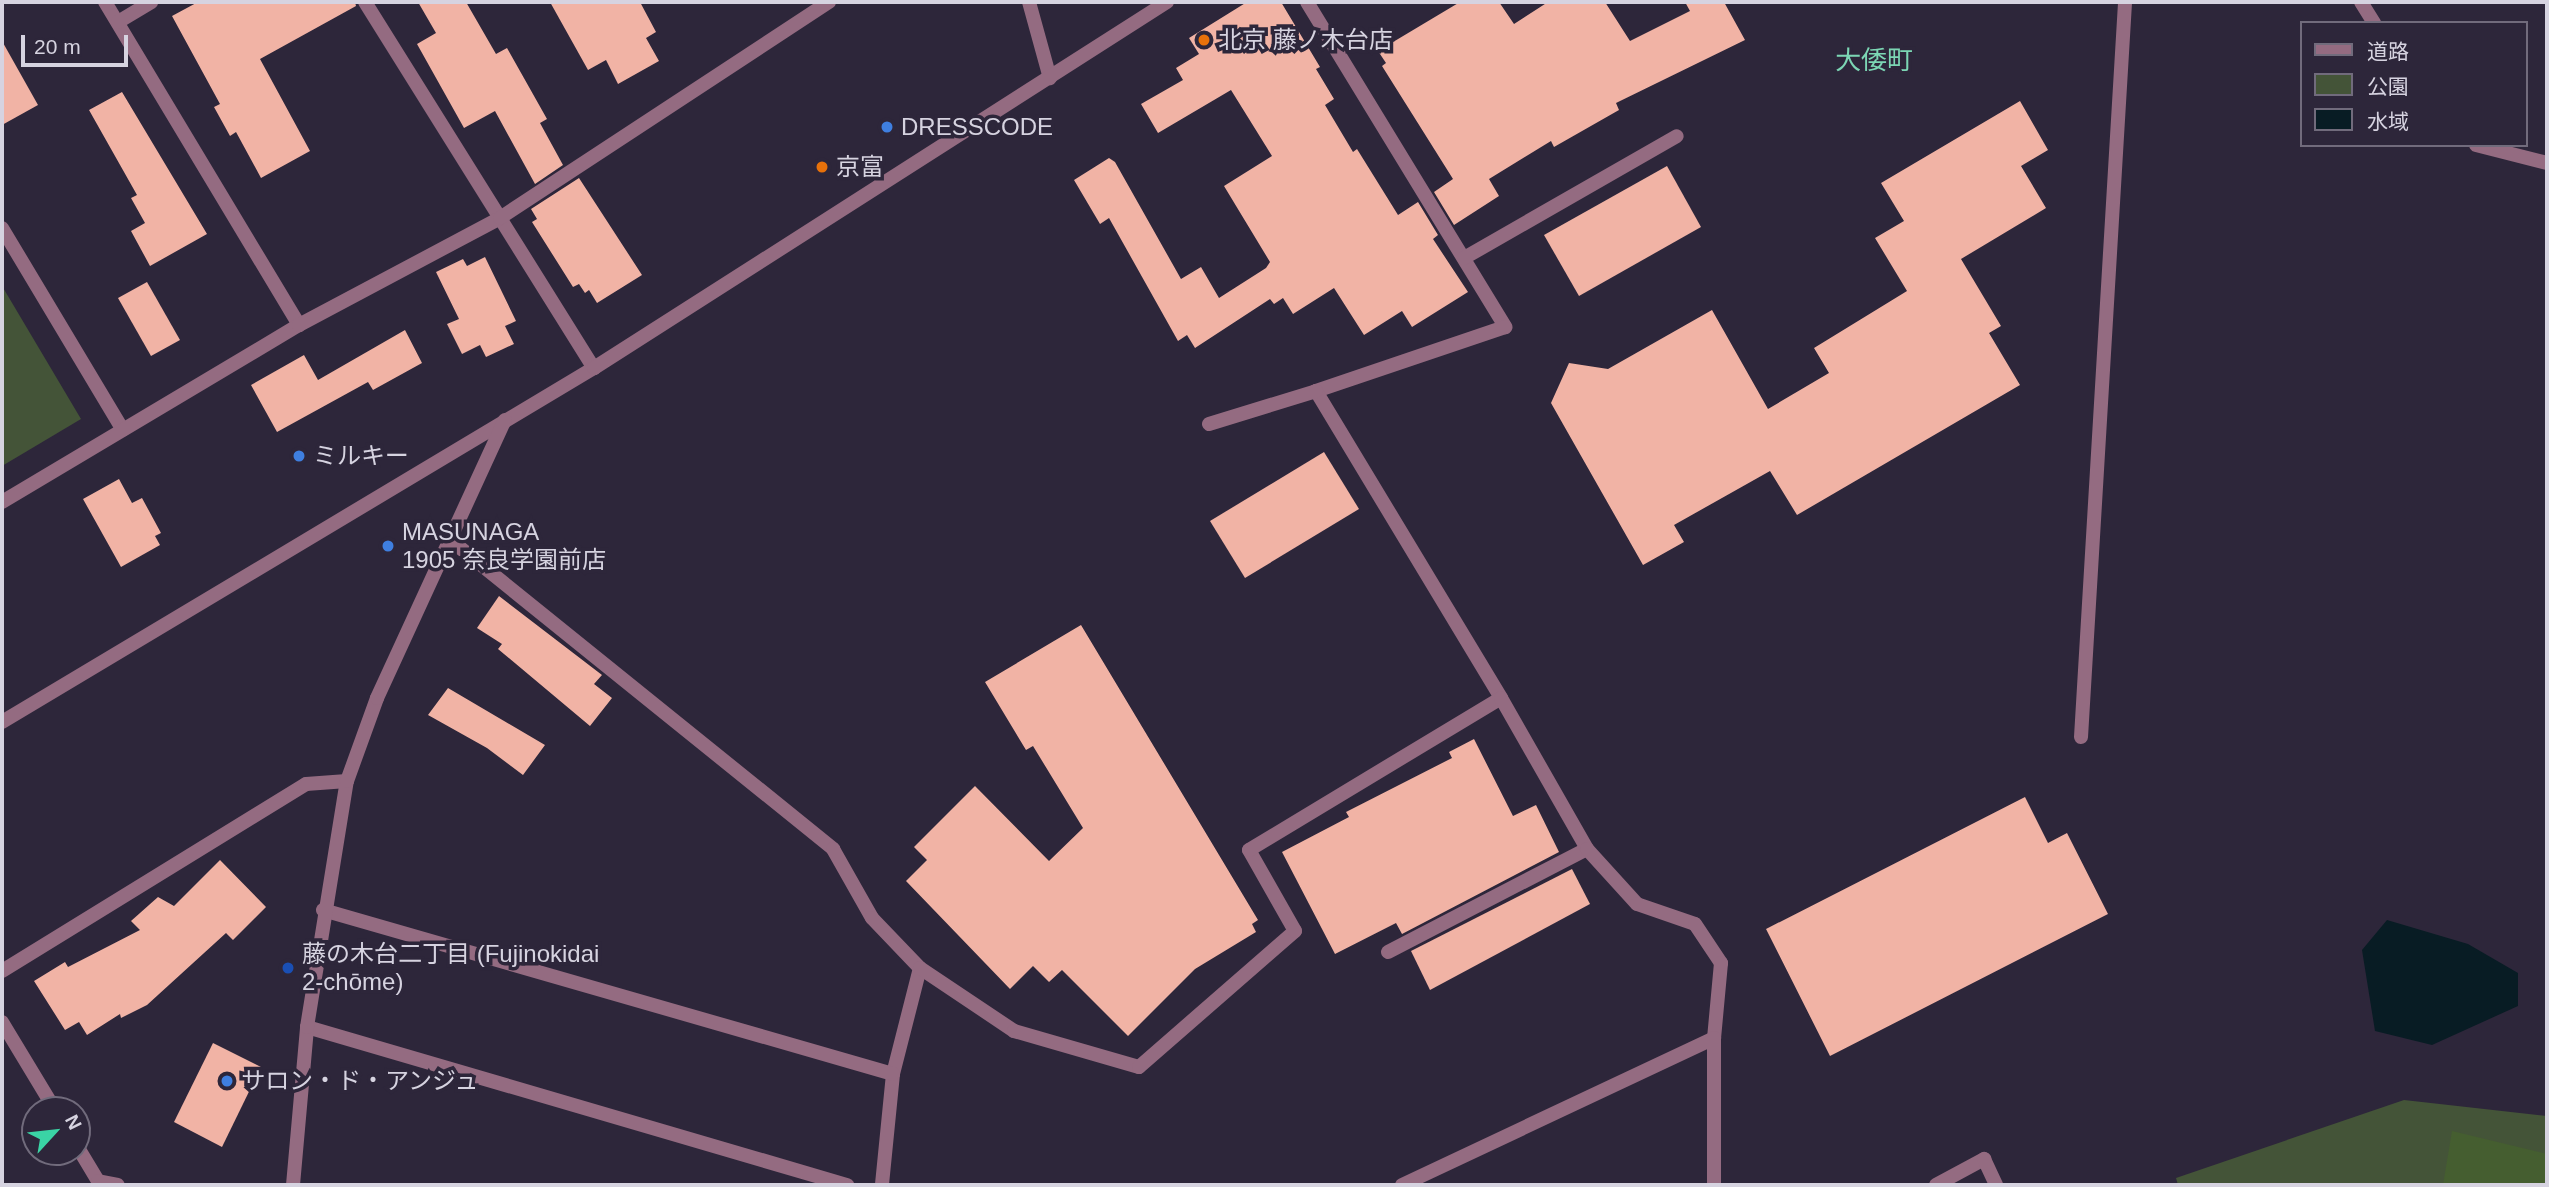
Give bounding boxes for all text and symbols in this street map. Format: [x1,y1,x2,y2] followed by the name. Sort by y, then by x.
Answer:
[24,21,131,65] scale bar
[2300,21,2528,147] legend
[1218,26,1393,54] place label: 北京 藤ノ木台店
[1196,32,1212,48] marker: 北京 藤ノ木台店
[34,35,81,58] text: 20 m
[2367,40,2409,63] text: 道路
[1835,45,1913,77] district label: 大倭町
[2367,75,2409,98] text: 公園
[2367,110,2409,133] text: 水域
[901,113,1053,141] place label: DRESSCODE
[879,119,895,135] marker: DRESSCODE
[836,153,884,181] place label: 京富
[814,159,830,175] marker: 京富
[313,442,409,470] place label: ミルキー
[291,448,307,464] marker: ミルキー
[402,518,606,574] place label: MASUNAGA 1905 奈良学園前店
[380,538,396,554] marker: MASUNAGA 1905 奈良学園前店
[302,940,599,996] place label: 藤の木台二丁目 (Fujinokidai 2-chōme)
[280,960,296,976] marker: 藤の木台二丁目 (Fujinokidai 2-chōme)
[241,1067,481,1095] place label: サロン・ド・アンジュ
[219,1073,235,1089] marker: サロン・ド・アンジュ
[21,1096,91,1166] north arrow
[61,1111,86,1133] text: N

